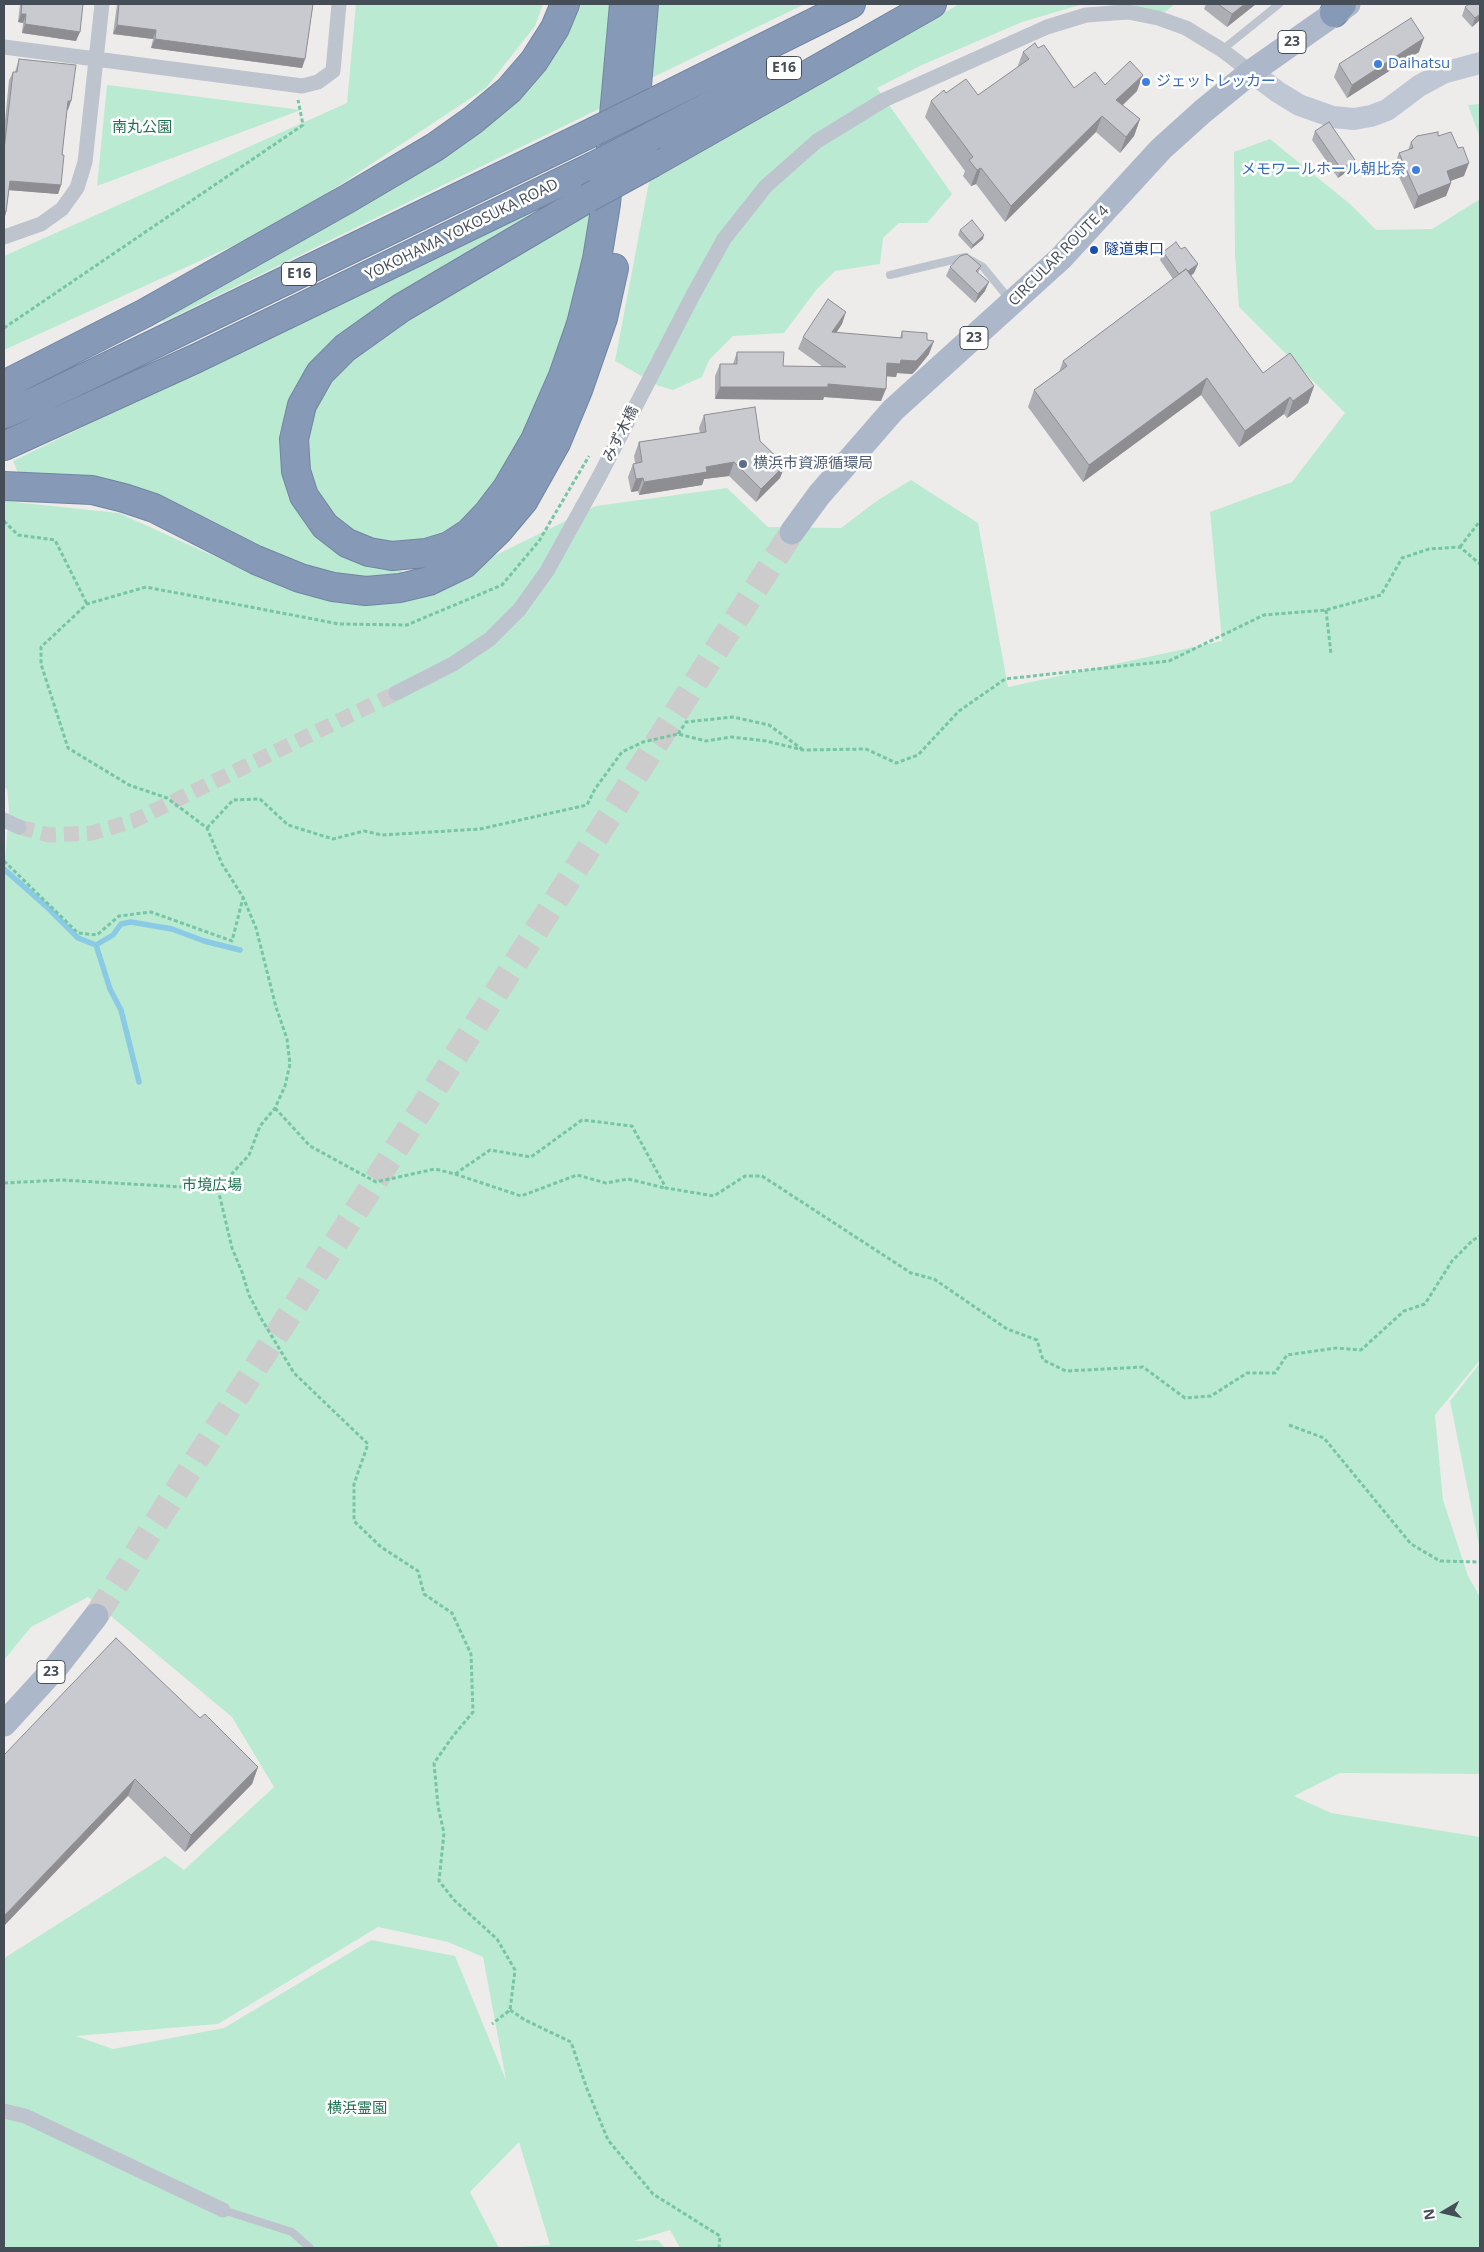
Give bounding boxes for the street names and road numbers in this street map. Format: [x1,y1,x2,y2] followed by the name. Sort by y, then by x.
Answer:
[1278,31,1306,54] road number: 23
[766,56,802,80] road number: E16
[363,175,561,285] street label: YOKOHAMA YOKOSUKA ROAD
[1005,202,1113,310] street label: CIRCULAR ROUTE 4
[282,262,316,286] road number: E16
[960,326,988,349] road number: 23
[599,403,643,465] street label: みず木橋
[37,1660,65,1684] road number: 23

